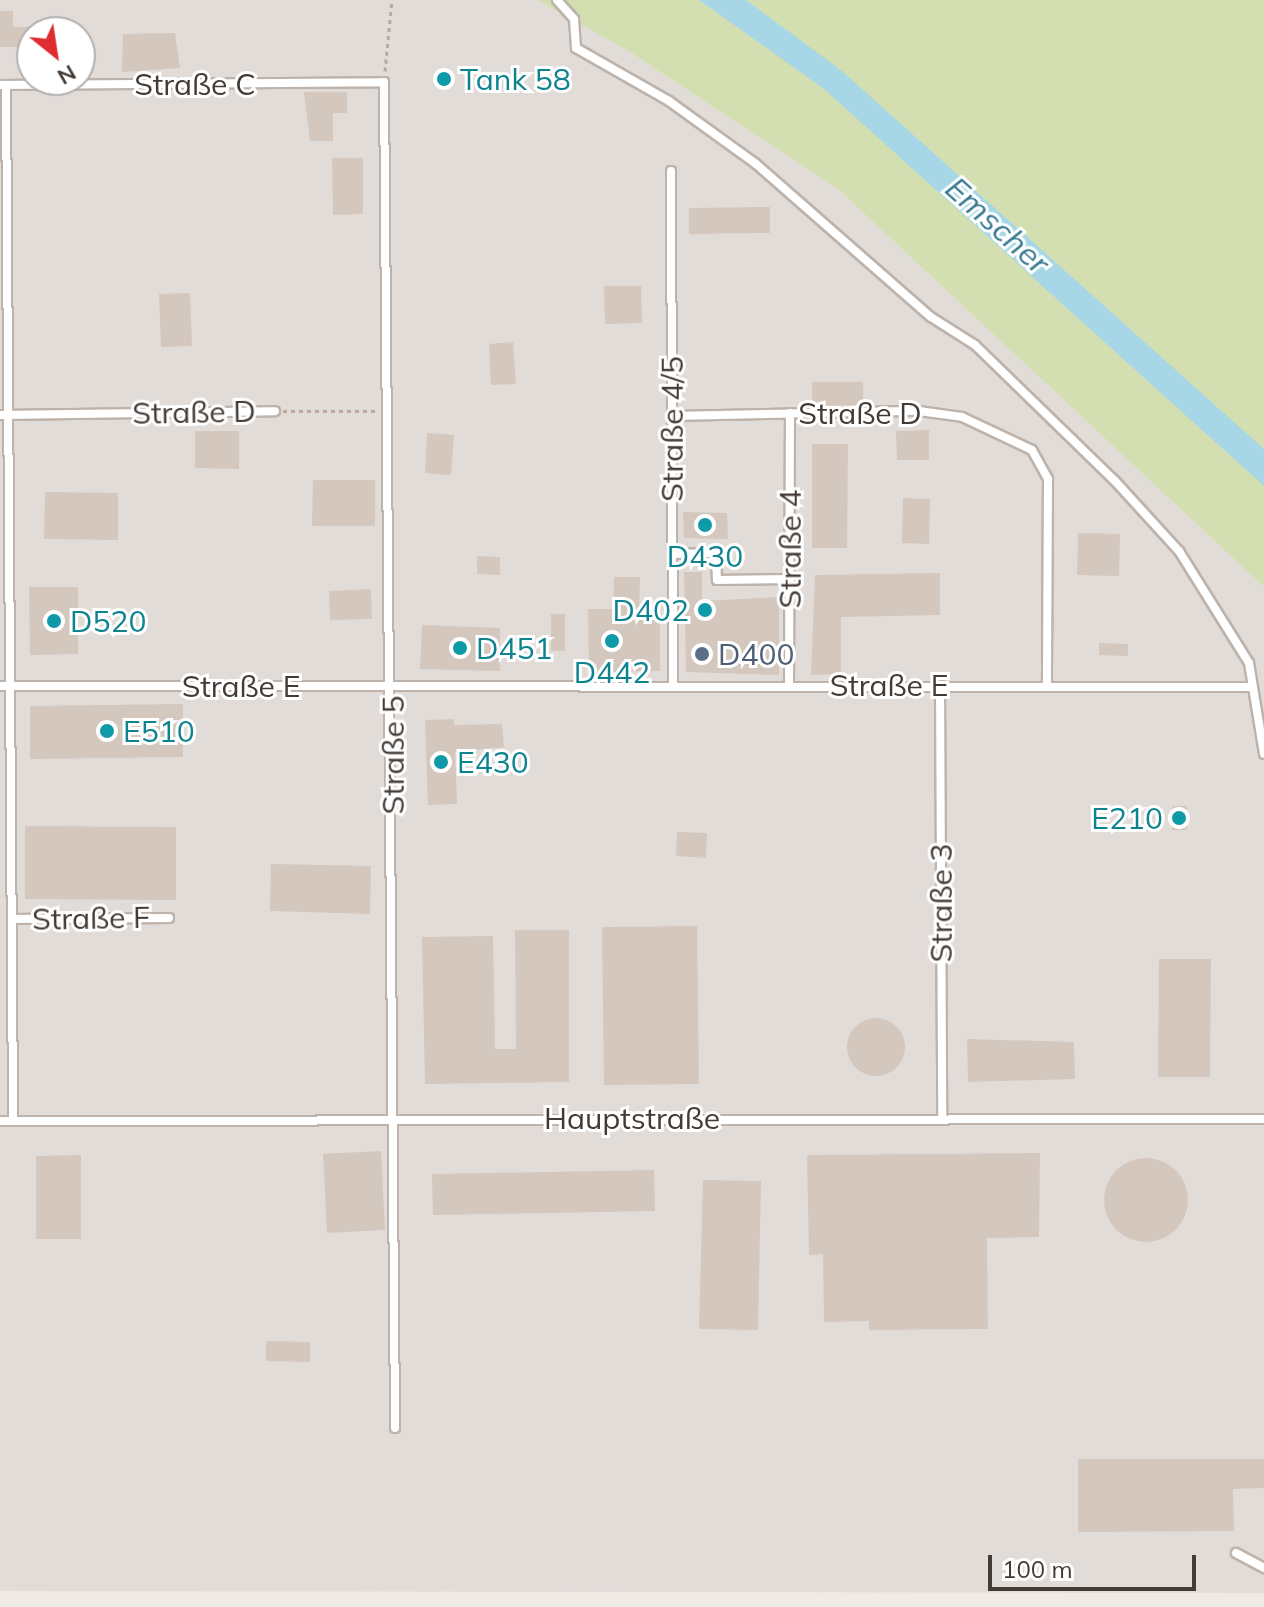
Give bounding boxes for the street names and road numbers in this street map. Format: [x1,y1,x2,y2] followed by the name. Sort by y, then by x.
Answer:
[134,66,256,102] street label: Straße C
[654,356,690,502] street label: Straße 4/5
[132,393,256,431] street label: Straße D
[798,395,922,431] street label: Straße D
[772,489,808,609] street label: Straße 4
[830,667,948,703] street label: Straße E
[182,668,300,704] street label: Straße E
[375,695,411,815] street label: Straße 5
[923,843,959,963] street label: Straße 3
[32,899,150,937] street label: Straße F
[544,1100,720,1136] street label: Hauptstraße

